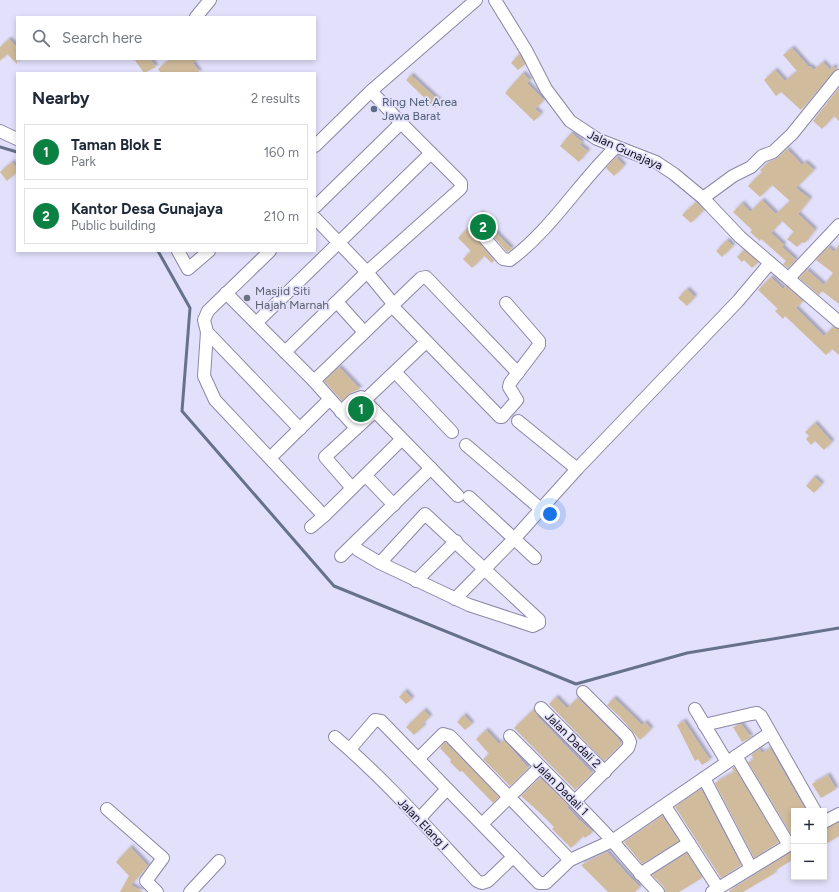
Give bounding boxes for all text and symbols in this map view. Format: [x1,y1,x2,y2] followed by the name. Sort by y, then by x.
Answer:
[16,16,316,60] search box
[30,27,52,49] icon: search
[62,29,142,47] text: Search here
[32,88,90,108] text: Nearby
[251,91,300,106] text: 2 results
[382,95,457,123] place label: Ring Net Area Jawa Barat
[369,104,379,114] marker: Ring Net Area Jawa Barat
[585,127,665,173] street label: Jalan Gunajaya
[71,136,162,154] text: Taman Blok E
[43,145,49,160] text: 1
[264,145,299,160] text: 160 m
[71,154,96,169] text: Park
[71,200,223,218] text: Kantor Desa Gunajaya
[42,209,50,224] text: 2
[264,209,299,224] text: 210 m
[470,212,496,242] pin: 2
[71,218,156,233] text: Public building
[255,284,329,312] place label: Masjid Siti Hajah Marnah
[242,293,252,303] marker: Masjid Siti Hajah Marnah
[348,394,374,424] pin: 1
[540,504,560,524] your location
[542,709,604,771] street label: Jalan Dadali 2
[531,758,591,818] street label: Jalan Dadali 1
[395,795,451,853] street label: Jalan Elang I
[791,808,827,880] map controls
[791,808,827,844] button: +
[791,844,827,880] button: −

